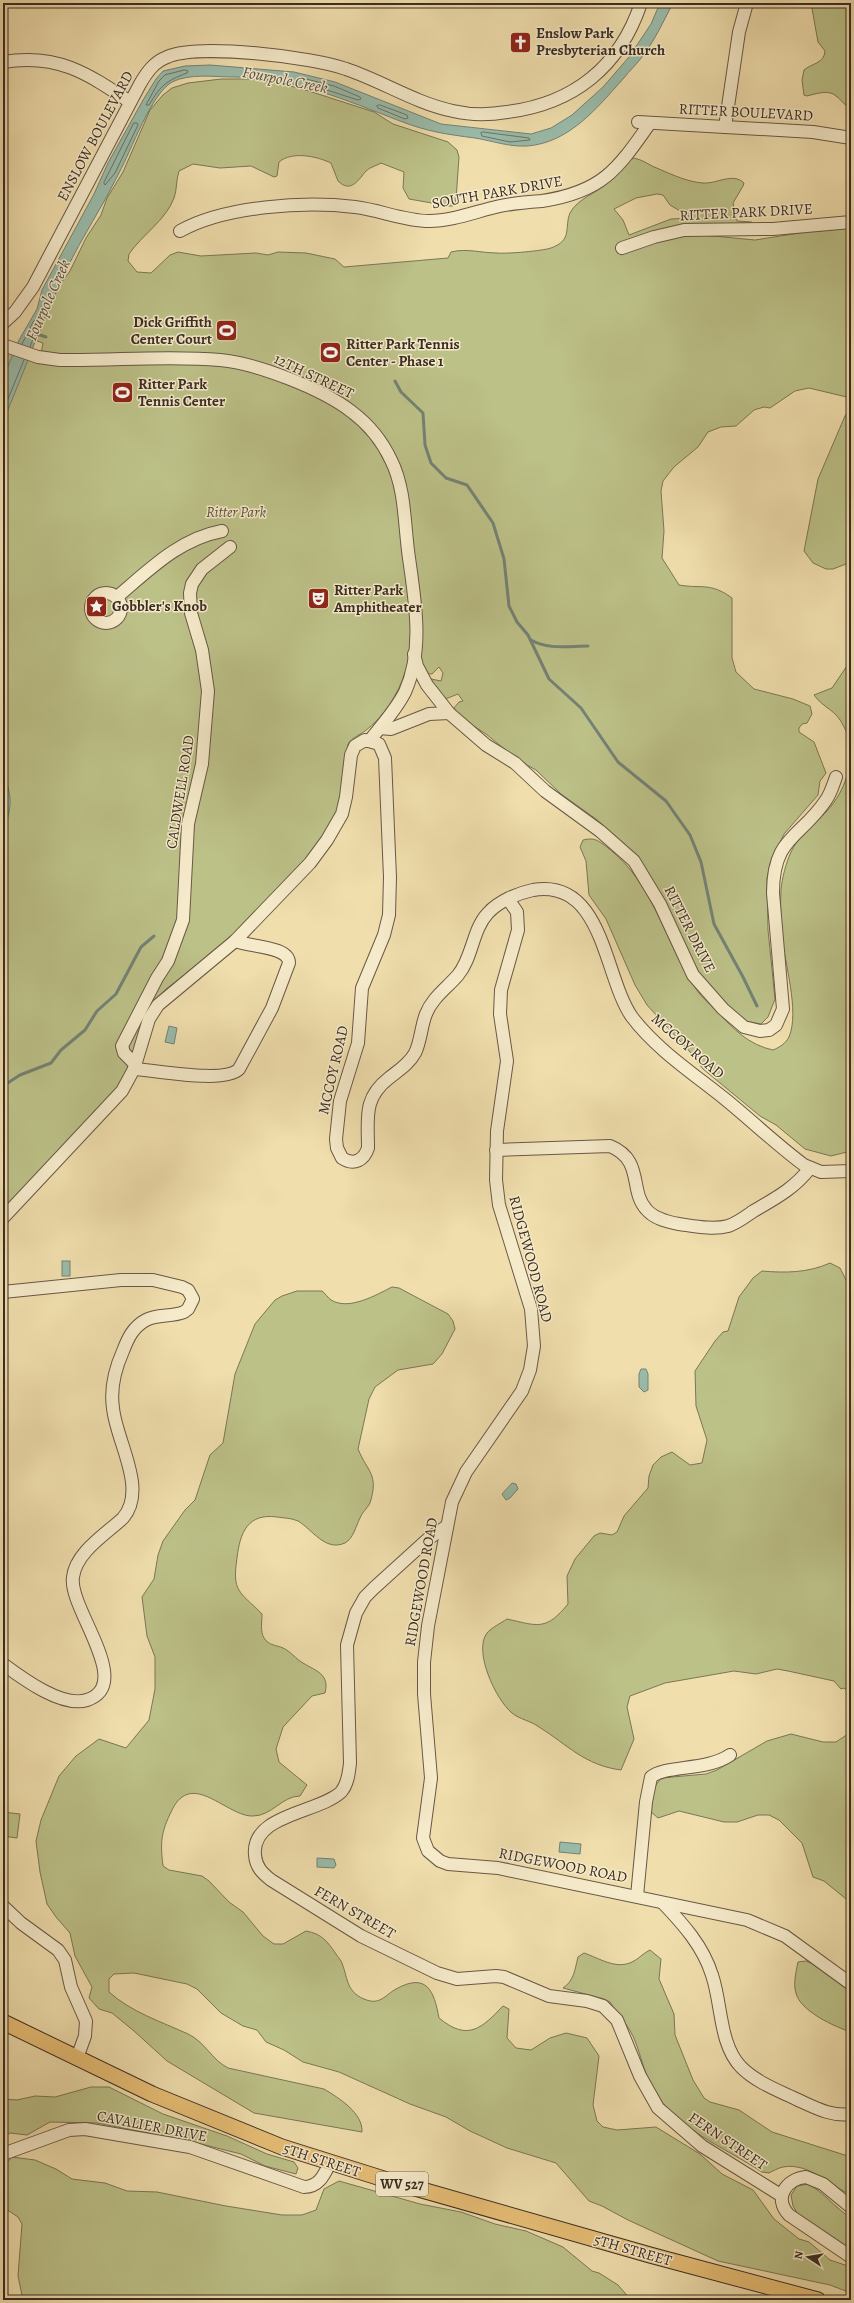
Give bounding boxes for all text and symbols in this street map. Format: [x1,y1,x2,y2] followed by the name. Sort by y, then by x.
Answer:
[536,23,665,60] place label: Enslow Park Presbyterian Church
[507,29,533,55] church icon: Enslow Park Presbyterian Church
[240,61,330,99] water label: Fourpole Creek
[52,67,138,205] street label: ENSLOW BOULEVARD
[678,98,814,126] street label: RITTER BOULEVARD
[430,171,564,213] street label: SOUTH PARK DRIVE
[679,199,813,225] street label: RITTER PARK DRIVE
[20,256,76,344] water label: Fourpole Creek
[131,312,212,349] place label: Dick Griffith Center Court
[214,318,240,344] sports icon: Dick Griffith Center Court
[346,334,460,371] place label: Ritter Park Tennis Center - Phase 1
[317,340,343,366] sports icon: Ritter Park Tennis Center - Phase 1
[271,349,358,404] street label: 12TH STREET
[138,374,225,411] place label: Ritter Park Tennis Center
[110,380,136,406] sports icon: Ritter Park Tennis Center
[206,502,266,522] park label: Ritter Park
[333,580,422,617] place label: Ritter Park Amphitheater
[305,586,331,612] theatre icon: Ritter Park Amphitheater
[84,593,110,619] place icon: Gobbler's Knob
[112,596,207,616] place label: Gobbler's Knob
[161,734,199,850] street label: CALDWELL ROAD
[660,882,720,976] street label: RITTER DRIVE
[647,1009,729,1083] street label: MCCOY ROAD
[313,1024,353,1116] street label: MCCOY ROAD
[504,1193,558,1325] street label: RIDGEWOOD ROAD
[400,1516,442,1648] street label: RIDGEWOOD ROAD
[497,1843,629,1887] street label: RIDGEWOOD ROAD
[311,1881,400,1944] street label: FERN STREET
[95,2106,209,2146] street label: CAVALIER DRIVE
[685,2107,772,2175] street label: FERN STREET
[281,2138,364,2182] street label: 5TH STREET
[376,2172,428,2196] road number: WV 527
[592,2229,675,2271] street label: 5TH STREET
[788,2237,828,2277] north arrow
[791,2250,807,2261] text: N

